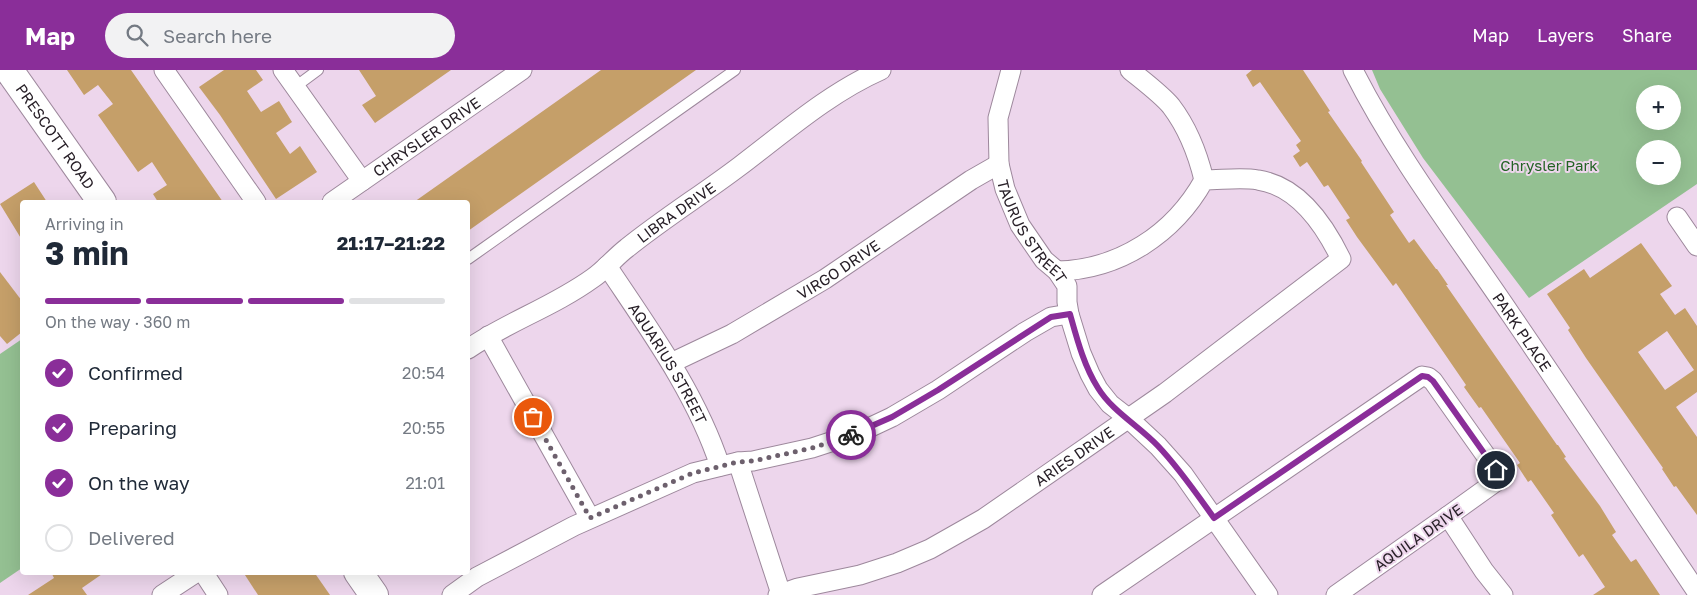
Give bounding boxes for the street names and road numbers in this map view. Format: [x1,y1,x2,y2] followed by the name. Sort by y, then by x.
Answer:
[12,80,99,192] street label: PRESCOTT ROAD
[369,93,484,180] street label: CHRYSLER DRIVE
[633,178,719,246] street label: LIBRA DRIVE
[994,178,1071,286] street label: TAURUS STREET
[794,236,883,303] street label: VIRGO DRIVE
[1489,289,1555,374] street label: PARK PLACE
[625,299,711,426] street label: AQUARIUS STREET
[1031,422,1117,490] street label: ARIES DRIVE
[1370,500,1466,574] street label: AQUILA DRIVE

